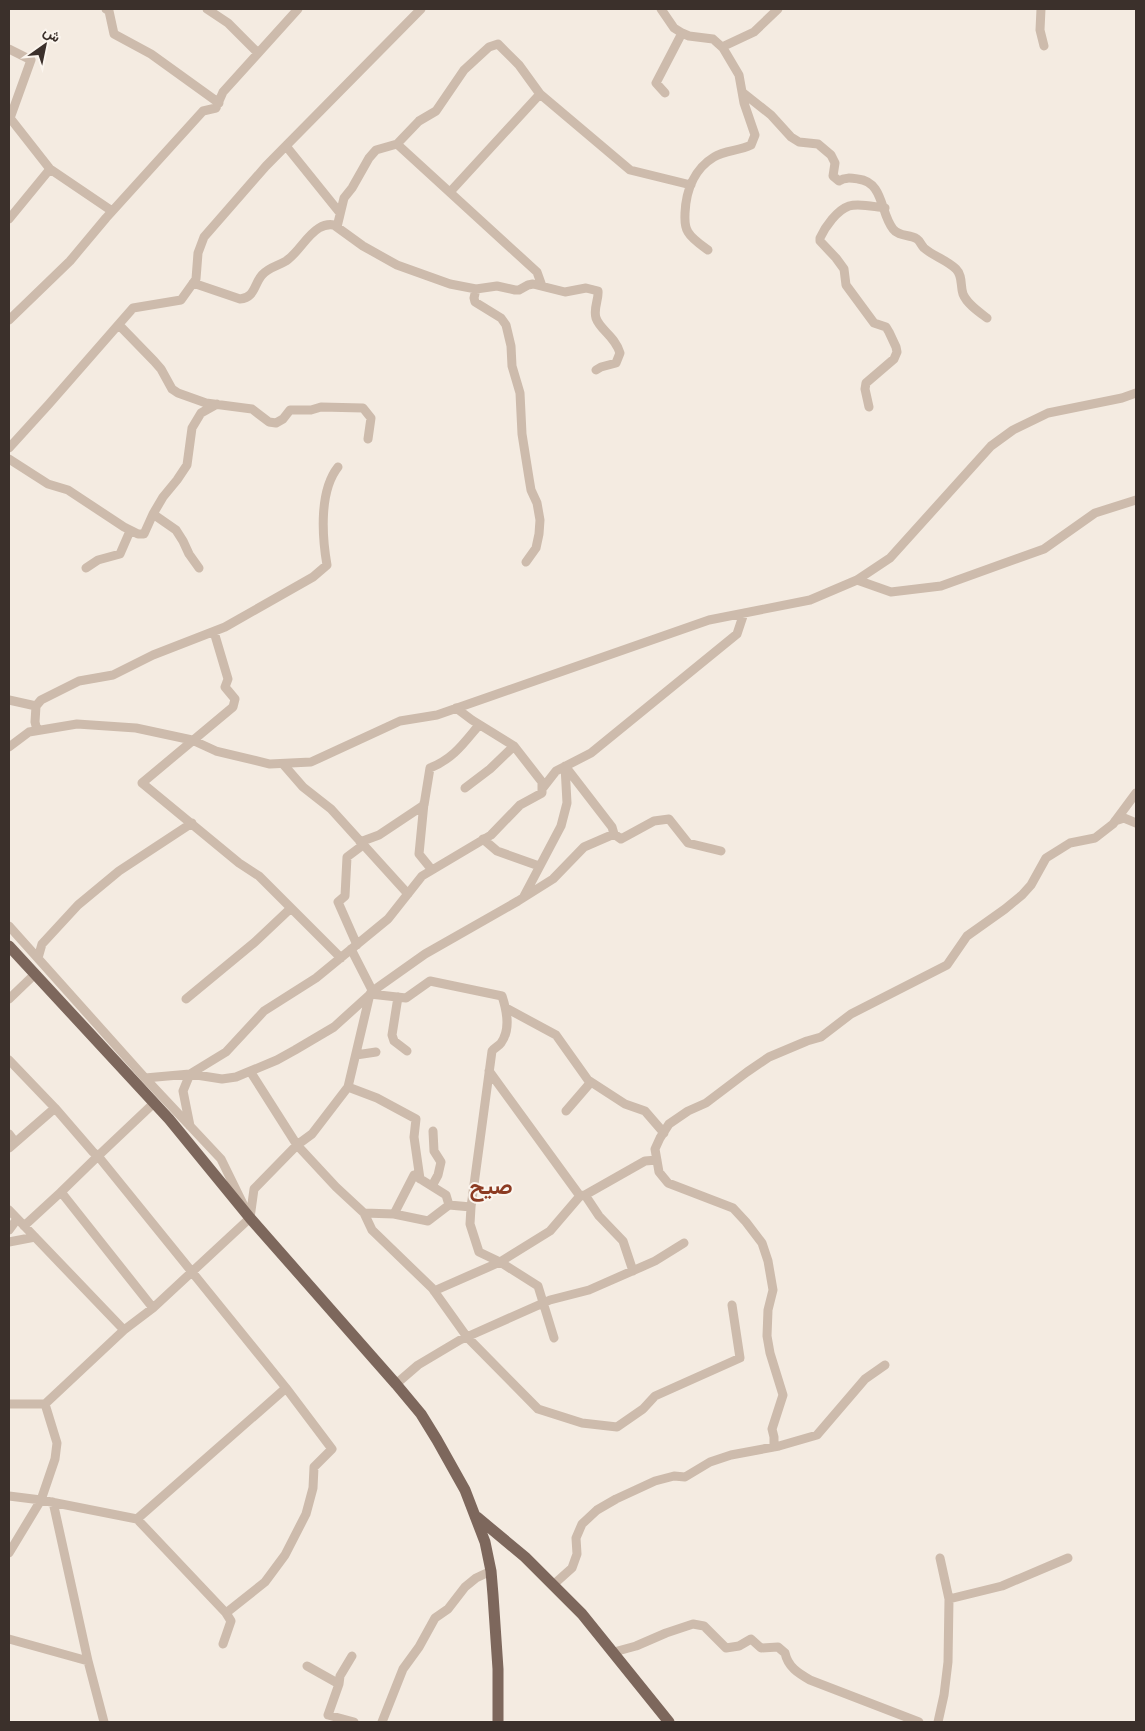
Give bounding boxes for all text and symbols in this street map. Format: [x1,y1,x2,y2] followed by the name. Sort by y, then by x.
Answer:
[20,20,70,70] north arrow
[40,21,65,46] text: ش
[469,1171,513,1202] district label: صيح

